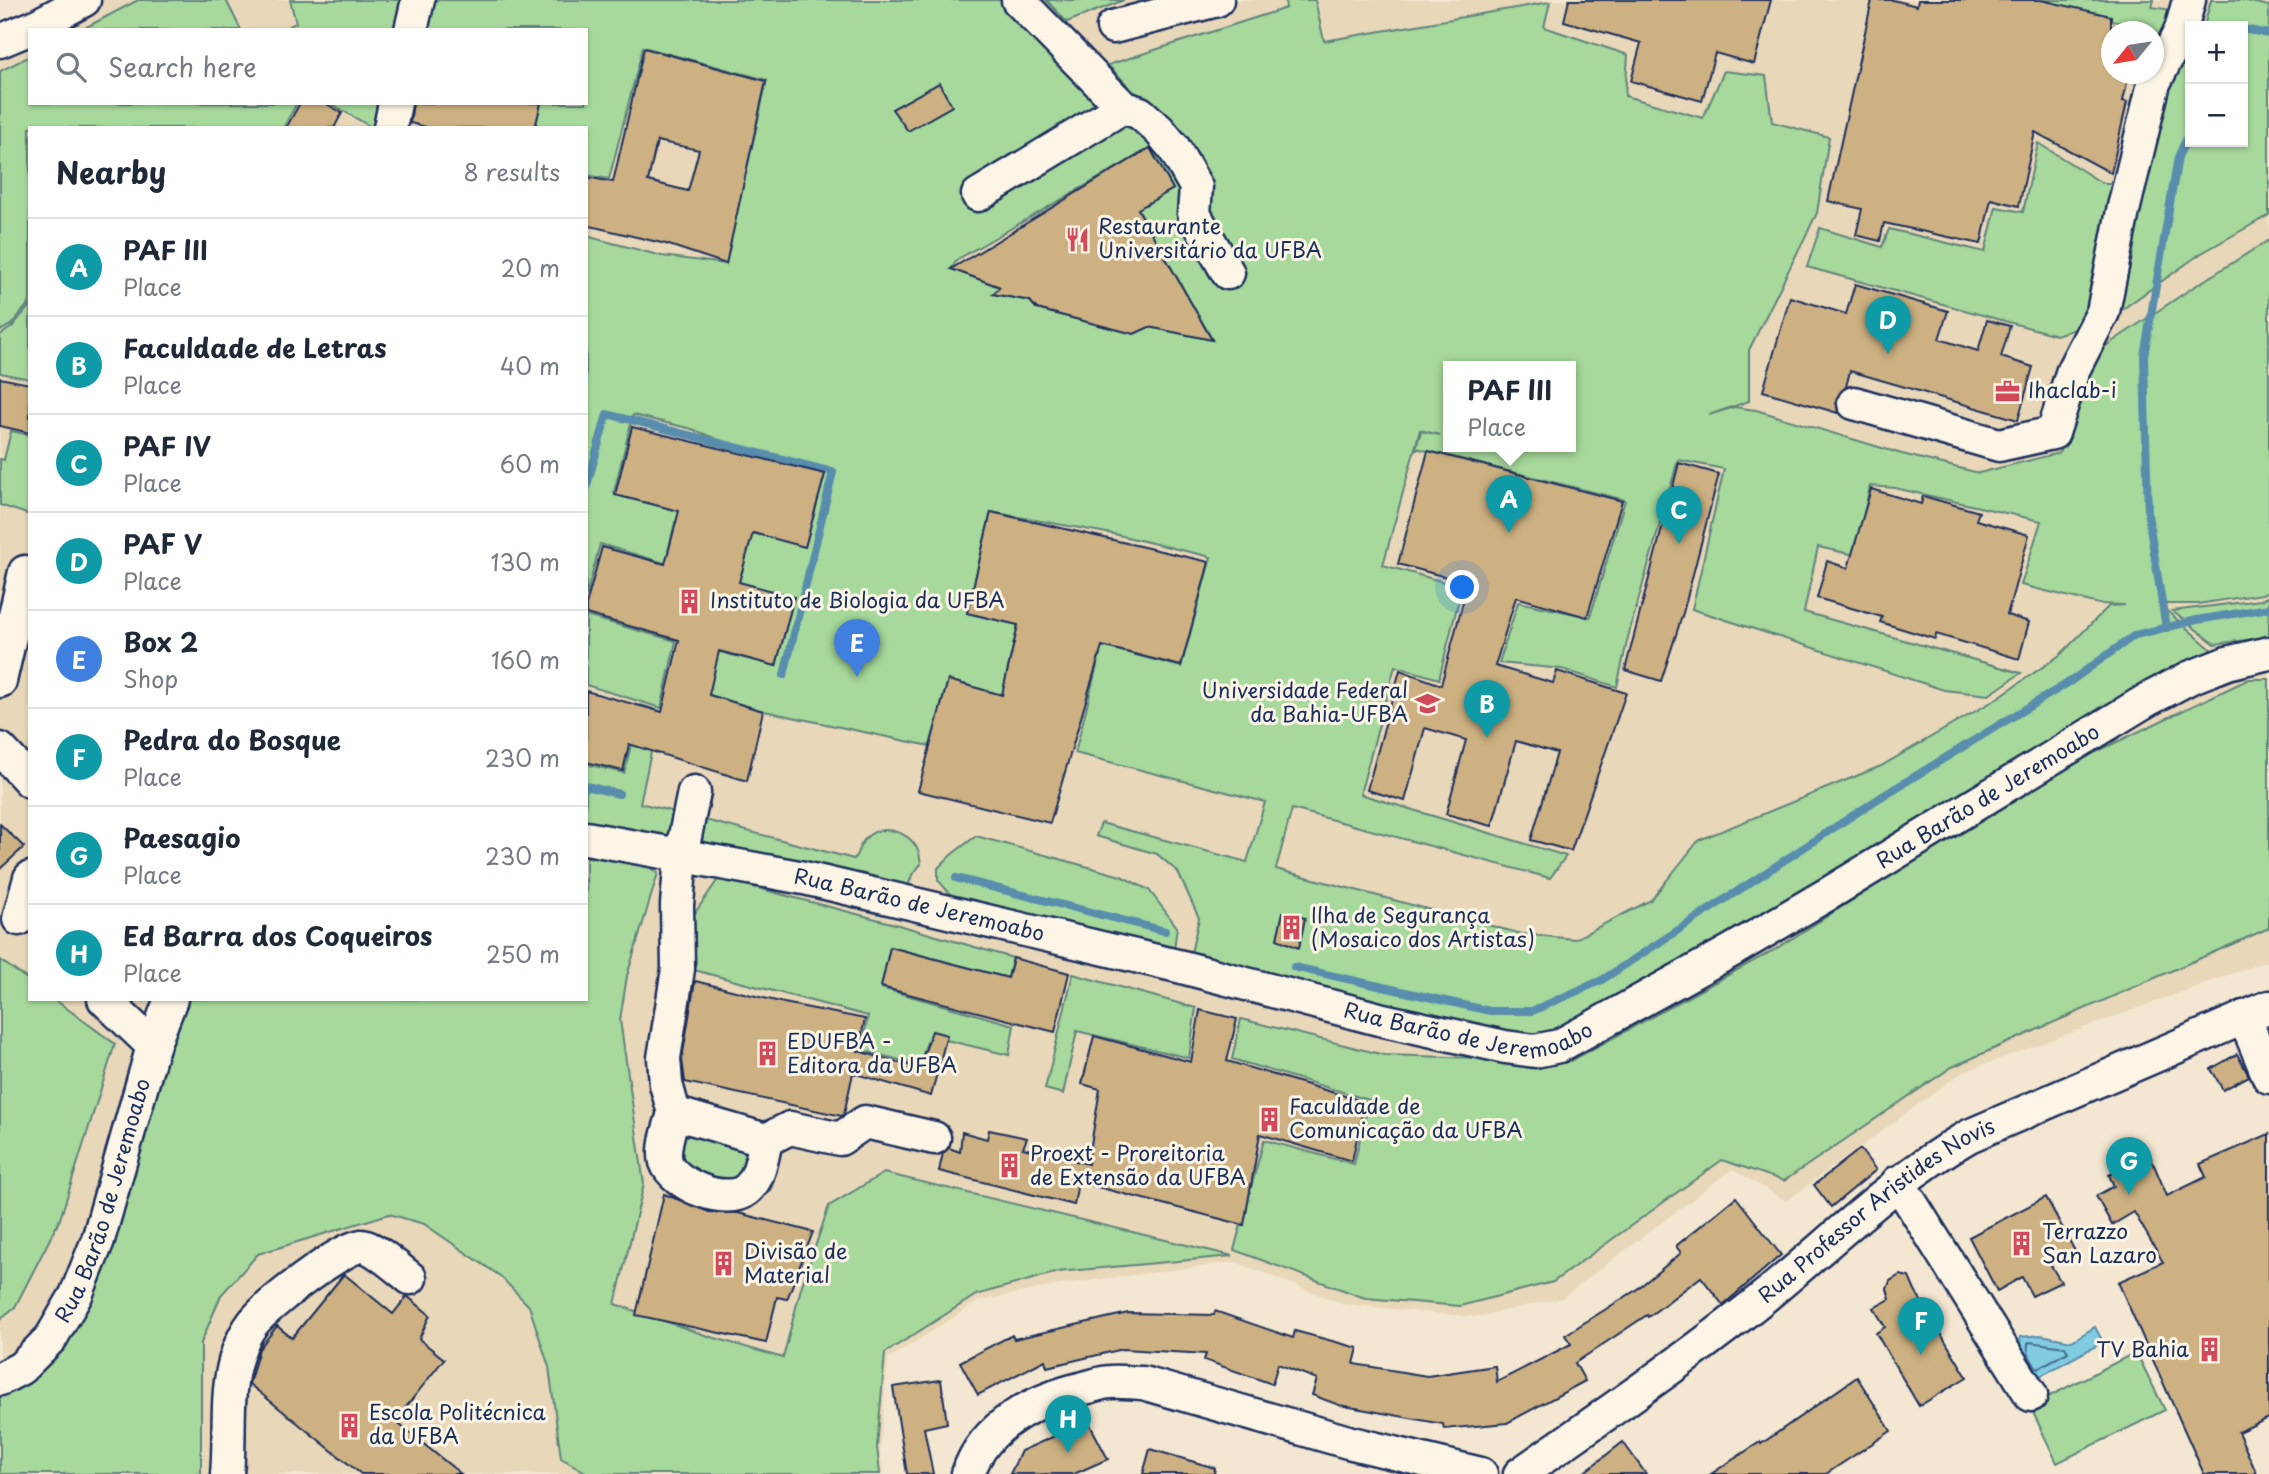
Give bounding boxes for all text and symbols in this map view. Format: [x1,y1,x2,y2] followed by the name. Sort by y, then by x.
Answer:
[2101,21,2164,84] north arrow
[2185,21,2248,147] map controls
[2185,21,2248,84] button: +
[28,28,588,105] search box
[108,47,257,86] text: Search here
[52,48,90,86] icon: search
[2185,84,2248,147] button: −
[56,149,166,194] text: Nearby
[464,154,560,189] text: 8 results
[1098,209,1322,265] place label: Restaurante Universitário da UFBA
[1064,225,1092,253] restaurant icon: Restaurante Universitário da UFBA
[123,230,208,269] text: PAF III
[70,250,88,285] text: A
[501,250,560,285] text: 20 m
[123,269,182,304] text: Place
[1865,296,1911,354] pin: D
[123,328,387,367] text: Faculdade de Letras
[71,348,87,383] text: B
[500,348,560,383] text: 40 m
[1443,361,1576,452] popup
[123,367,182,402] text: Place
[1467,370,1552,409] text: PAF III
[2028,373,2117,405] place label: Ihaclab-i
[1994,377,2022,405] office icon: Ihaclab-i
[1467,409,1526,444] text: Place
[123,426,211,465] text: PAF IV
[70,446,88,481] text: C
[500,446,560,481] text: 60 m
[123,465,182,500] text: Place
[1486,475,1532,533] pin: A
[1656,486,1702,544] pin: C
[123,524,202,563] text: PAF V
[70,544,88,579] text: D
[490,544,560,579] text: 130 m
[123,563,182,598] text: Place
[1445,570,1479,604] your location
[710,583,1005,615] place label: Instituto de Biologia da UFBA
[676,587,704,615] building icon: Instituto de Biologia da UFBA
[834,619,880,677] pin: E
[123,622,198,661] text: Box 2
[72,642,86,677] text: E
[491,642,560,677] text: 160 m
[123,661,178,696] text: Shop
[1202,673,1408,729] place label: Universidade Federal da Bahia-UFBA
[1464,680,1510,738] pin: B
[1414,689,1442,717] school or university icon: Universidade Federal da Bahia-UFBA
[1869,715,2105,875] street label: Rua Barão de Jeremoabo
[123,720,341,759] text: Pedra do Bosque
[72,740,86,775] text: F
[485,740,560,775] text: 230 m
[123,759,182,794] text: Place
[123,818,241,857] text: Paesagio
[70,838,88,873] text: G
[485,838,560,873] text: 230 m
[123,857,182,892] text: Place
[792,859,1048,948] street label: Rua Barão de Jeremoabo
[1311,898,1535,954] place label: Ilha de Segurança (Mosaico dos Artistas)
[1277,914,1305,942] building icon: Ilha de Segurança (Mosaico dos Artistas)
[123,916,432,955] text: Ed Barra dos Coqueiros
[70,936,88,971] text: H
[486,936,560,971] text: 250 m
[123,955,182,990] text: Place
[1341,992,1598,1066] street label: Rua Barão de Jeremoabo
[787,1024,957,1080] place label: EDUFBA - Editora da UFBA
[753,1040,781,1068] building icon: EDUFBA - Editora da UFBA
[45,1074,157,1328] street label: Rua Barão de Jeremoabo
[1289,1089,1523,1145] place label: Faculdade de Comunicação da UFBA
[1255,1105,1283,1133] building icon: Faculdade de Comunicação da UFBA
[1750,1109,1999,1310] street label: Rua Professor Aristides Novis
[1030,1136,1246,1192] place label: Proext - Proreitoria de Extensão da UFBA
[2106,1137,2152,1195] pin: G
[996,1152,1024,1180] building icon: Proext - Proreitoria de Extensão da UFBA
[2042,1214,2157,1270] place label: Terrazzo San Lazaro
[2008,1230,2036,1258] building icon: Terrazzo San Lazaro
[744,1234,847,1290] place label: Divisão de Material
[710,1250,738,1278] building icon: Divisão de Material
[1898,1297,1944,1355] pin: F
[2096,1332,2189,1364] place label: TV Bahia
[2195,1336,2223,1364] building icon: TV Bahia
[369,1395,547,1451] place label: Escola Politécnica da UFBA
[1045,1395,1091,1453] pin: H
[335,1411,363,1439] building icon: Escola Politécnica da UFBA

